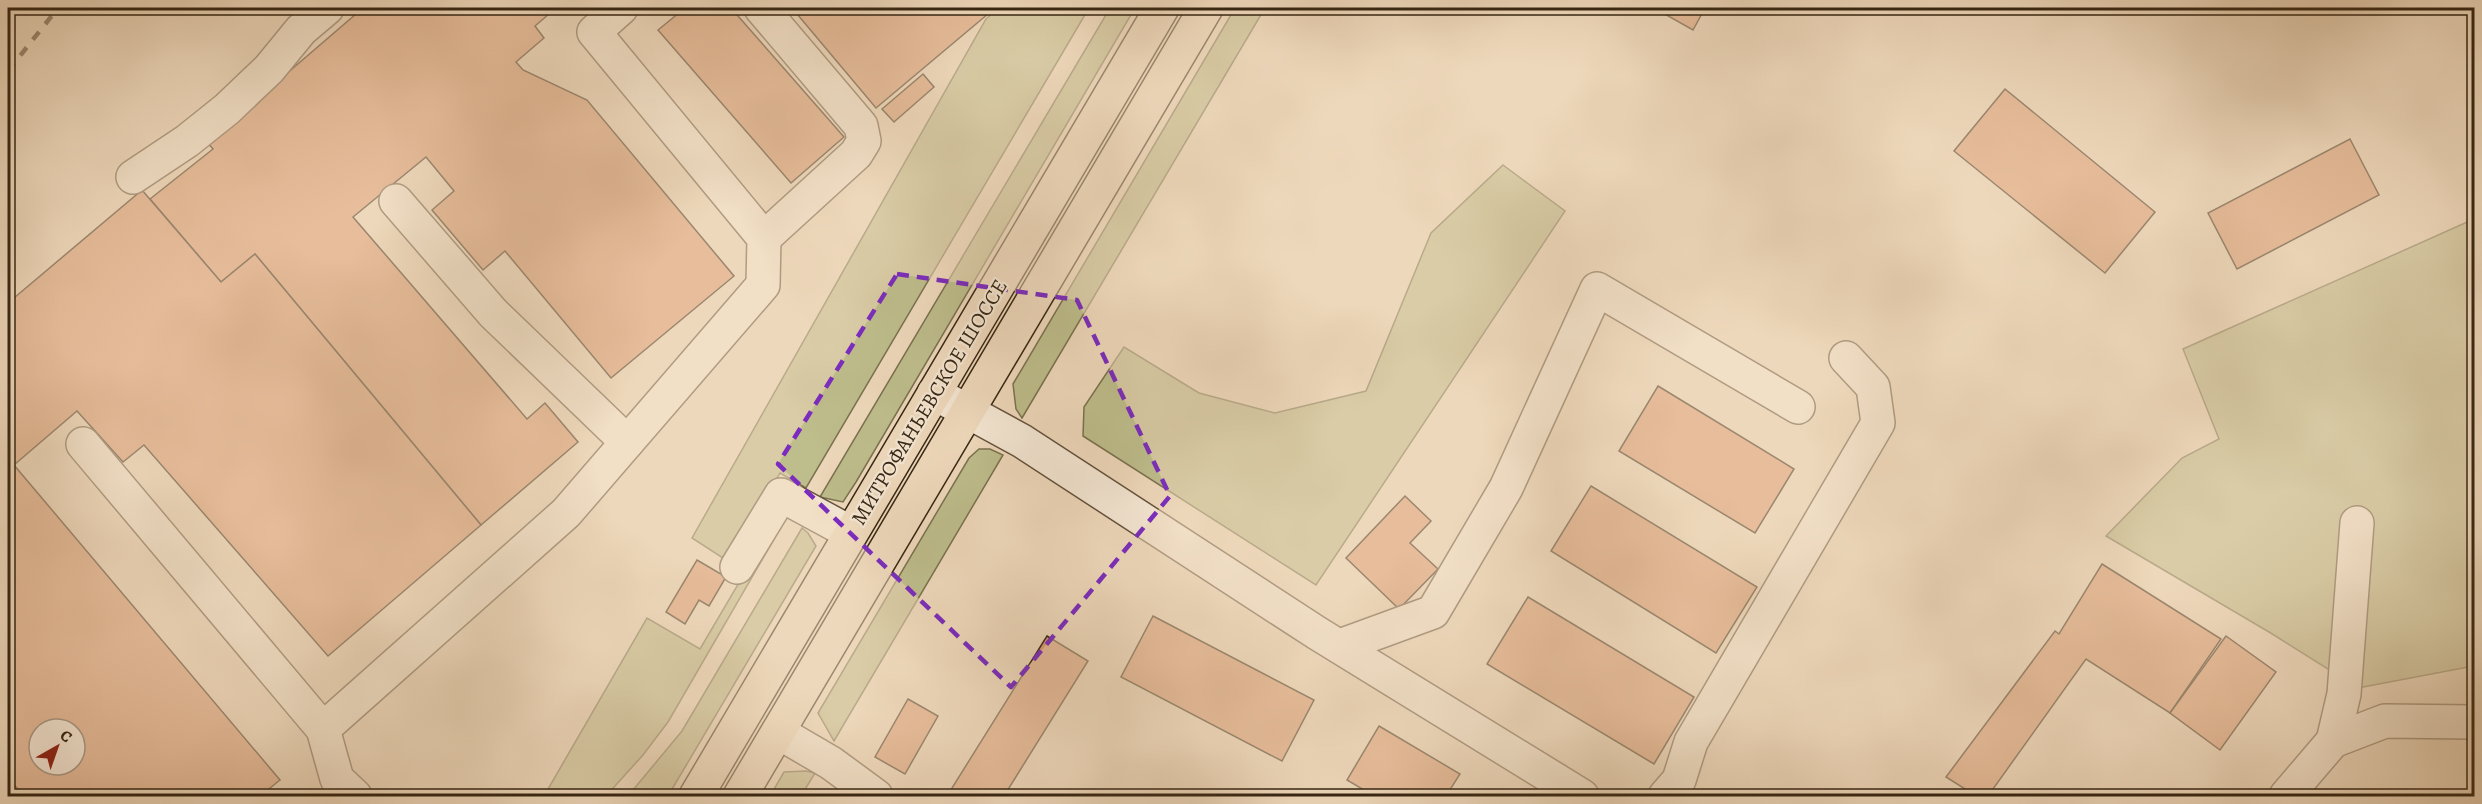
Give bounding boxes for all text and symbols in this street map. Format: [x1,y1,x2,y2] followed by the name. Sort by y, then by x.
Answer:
[844,274,1014,530] street label: МИТРОФАНЬЕВСКОЕ ШОССЕ
[27,717,87,777] north arrow
[55,725,77,748] text: С

